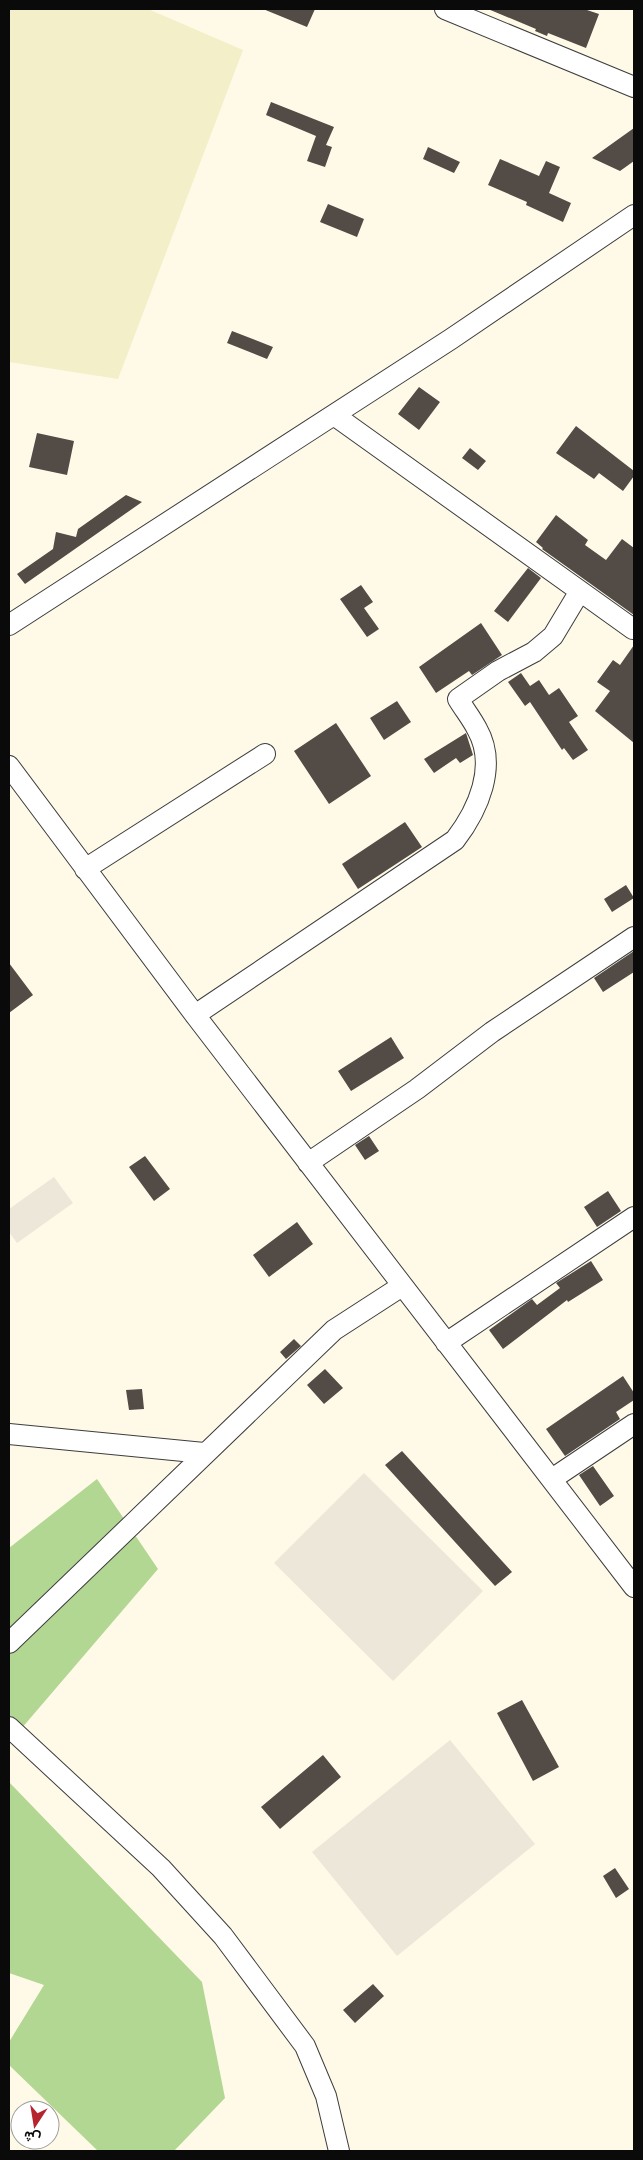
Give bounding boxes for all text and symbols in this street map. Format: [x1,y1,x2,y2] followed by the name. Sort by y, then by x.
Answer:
[10,2100,60,2150] north arrow
[22,2127,42,2148] text: ش

